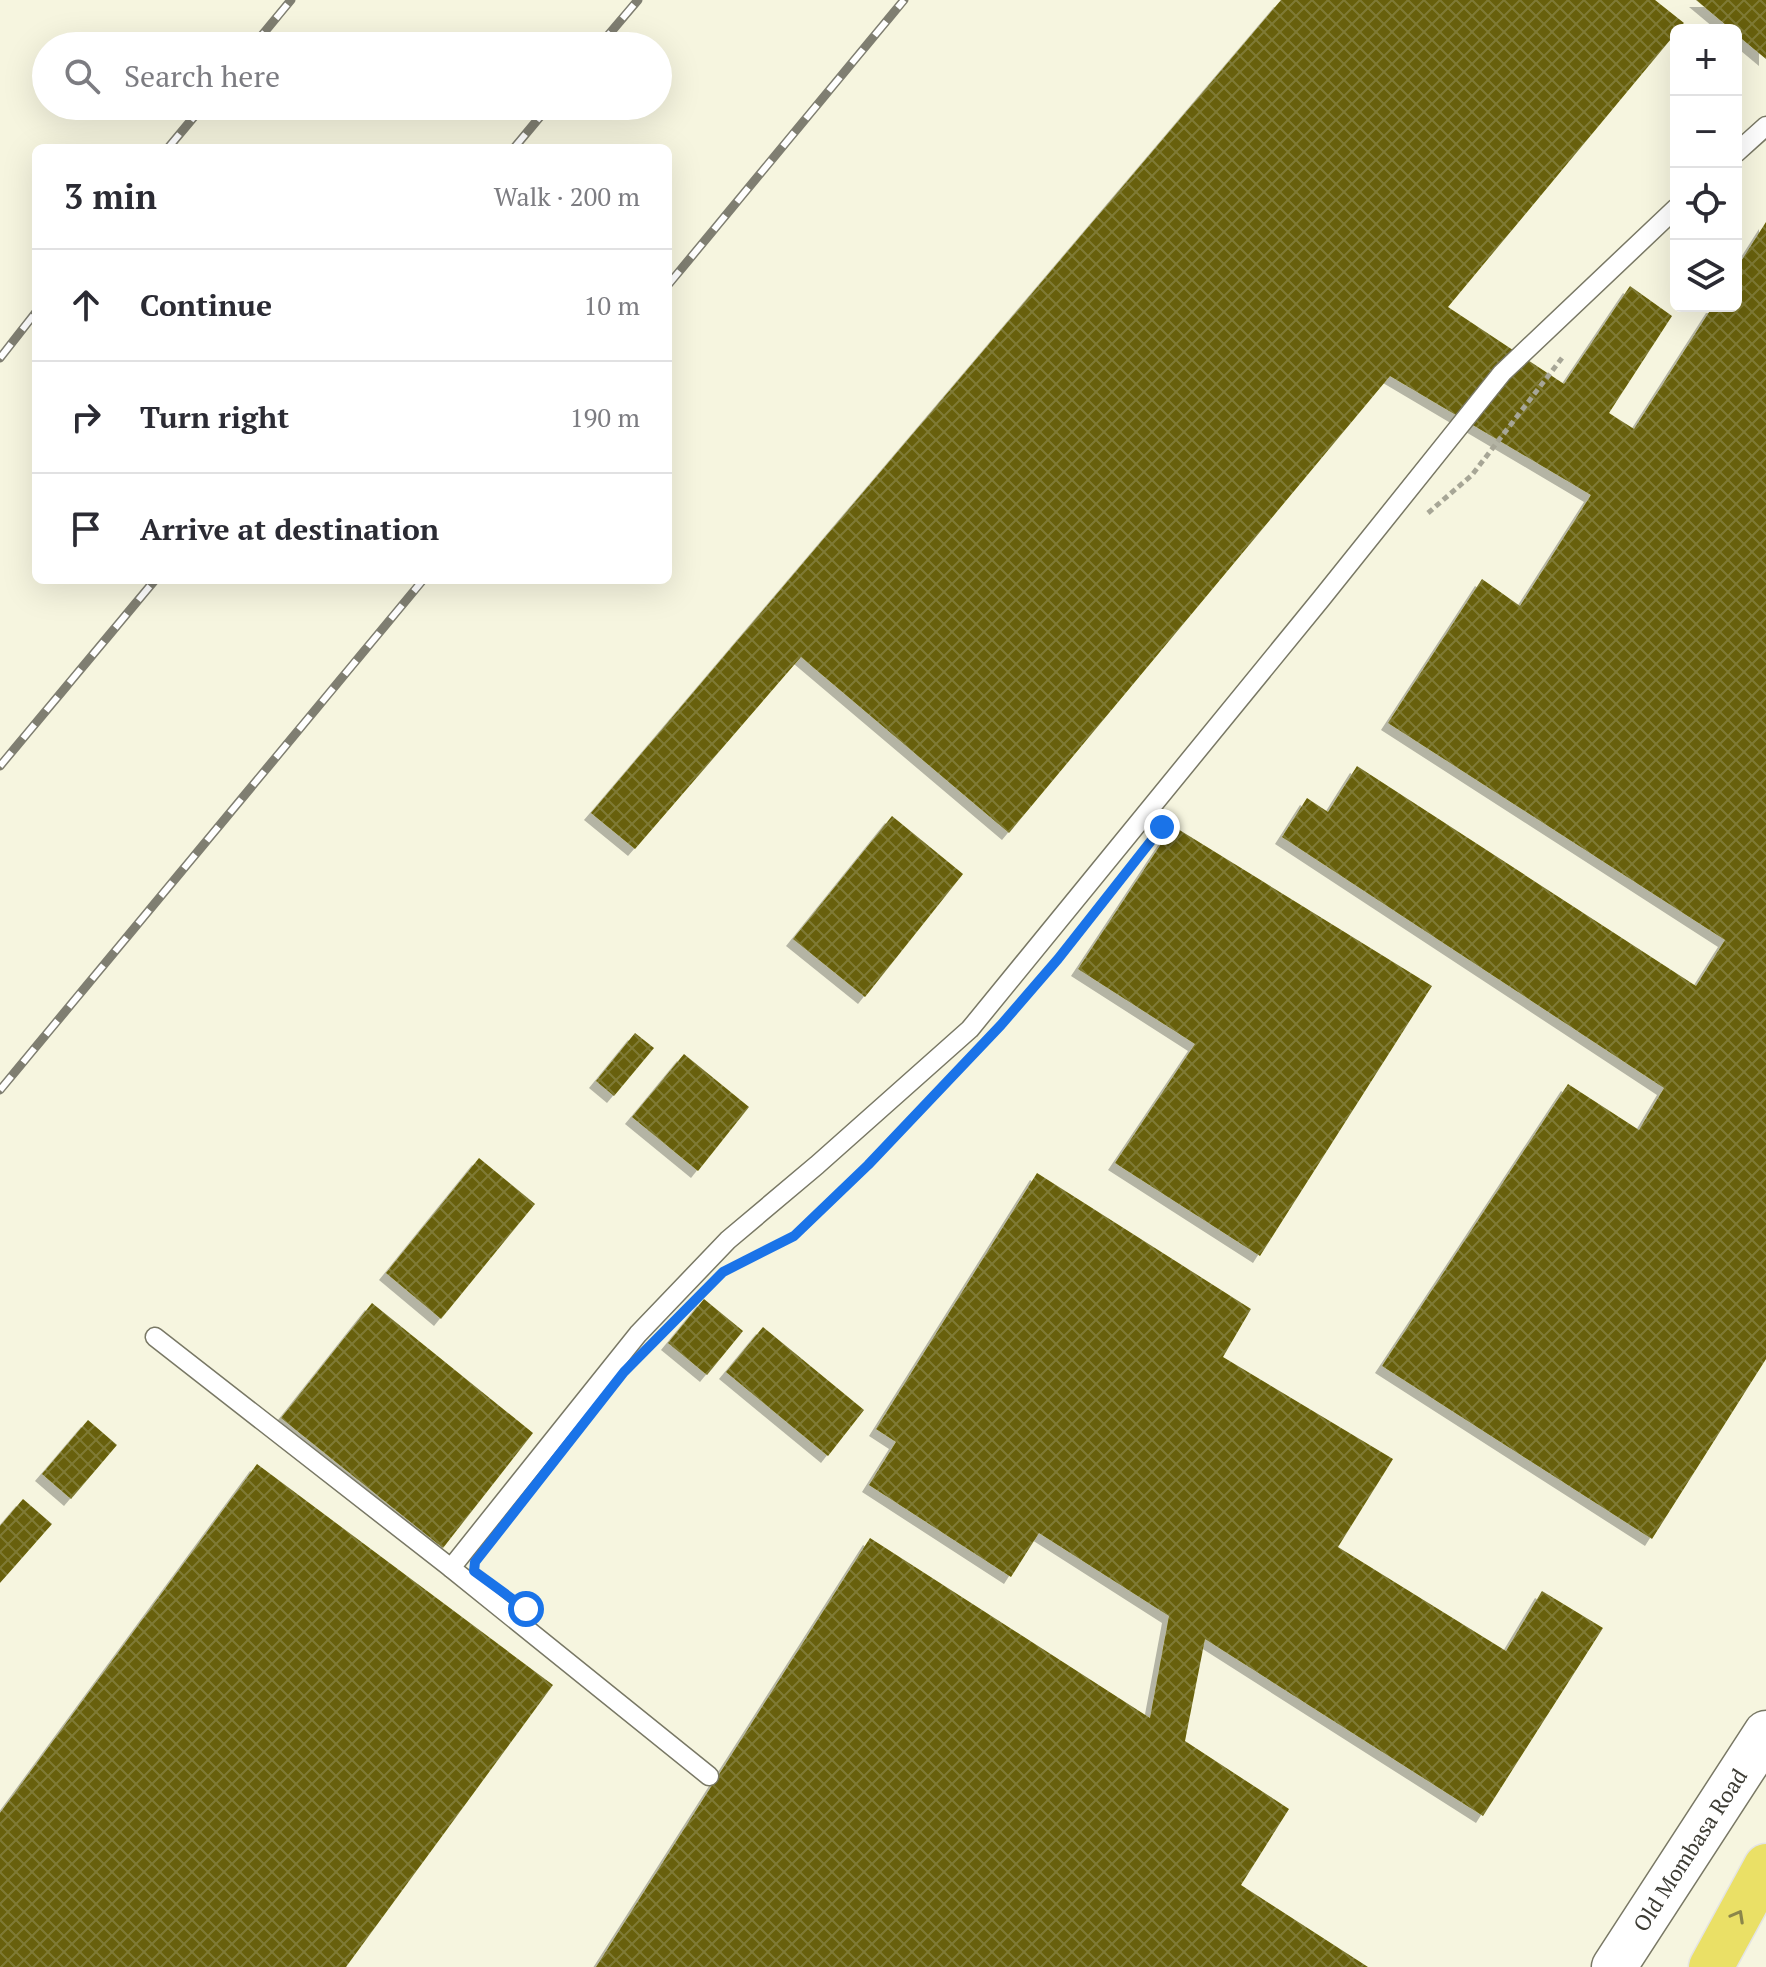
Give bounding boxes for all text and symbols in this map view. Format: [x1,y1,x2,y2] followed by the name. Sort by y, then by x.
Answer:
[1670,24,1742,312] map controls
[1670,24,1742,96] button: +
[32,32,672,120] search box
[60,54,104,98] icon: search
[124,56,280,96] text: Search here
[1670,96,1742,168] button: −
[1670,168,1742,240] button: locate
[64,174,157,219] text: 3 min
[494,179,640,213] text: Walk · 200 m
[1670,240,1742,312] button: layers
[64,283,108,327] icon: ahead
[140,285,272,325] text: Continue
[584,288,640,322] text: 10 m
[64,395,108,439] icon: right
[140,397,289,437] text: Turn right
[570,400,640,434] text: 190 m
[64,507,108,551] icon: arrive
[140,509,439,549] text: Arrive at destination
[1144,809,1180,845] route end
[508,1591,544,1627] route start
[1626,1763,1753,1937] street label: Old Mombasa Road
[1729,1910,1744,1925] one-way arrow

